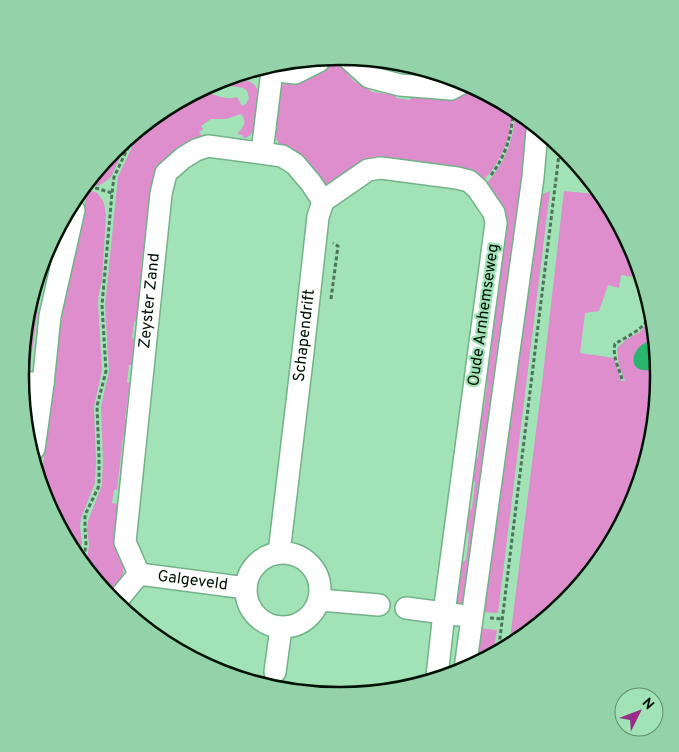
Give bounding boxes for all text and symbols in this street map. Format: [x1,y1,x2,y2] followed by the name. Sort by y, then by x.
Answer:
[464,242,504,388] street label: Oude Arnhemseweg
[135,252,165,350] street label: Zeyster Zand
[290,288,320,383] street label: Schapendrift
[156,566,229,596] street label: Galgeveld
[614,687,664,737] north arrow
[638,695,657,714] text: N

